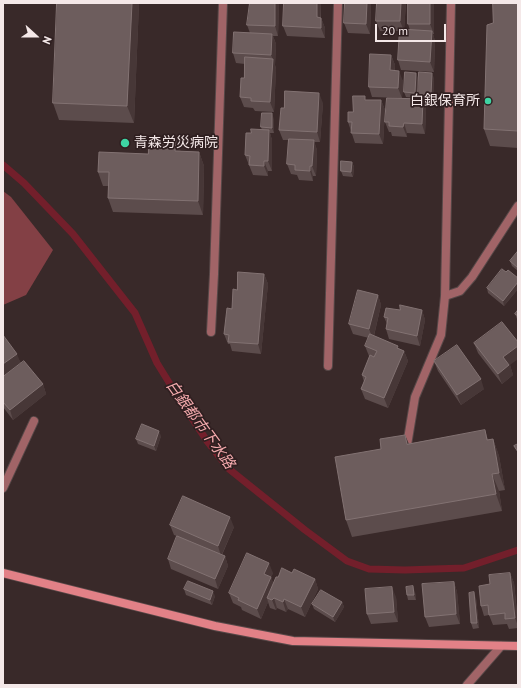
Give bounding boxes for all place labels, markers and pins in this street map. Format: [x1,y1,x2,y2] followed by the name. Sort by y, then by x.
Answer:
[410,93,480,109] place label: 白銀保育所
[483,96,493,106] marker: 白銀保育所
[134,135,218,151] place label: 青森労災病院
[119,137,131,149] marker: 青森労災病院

